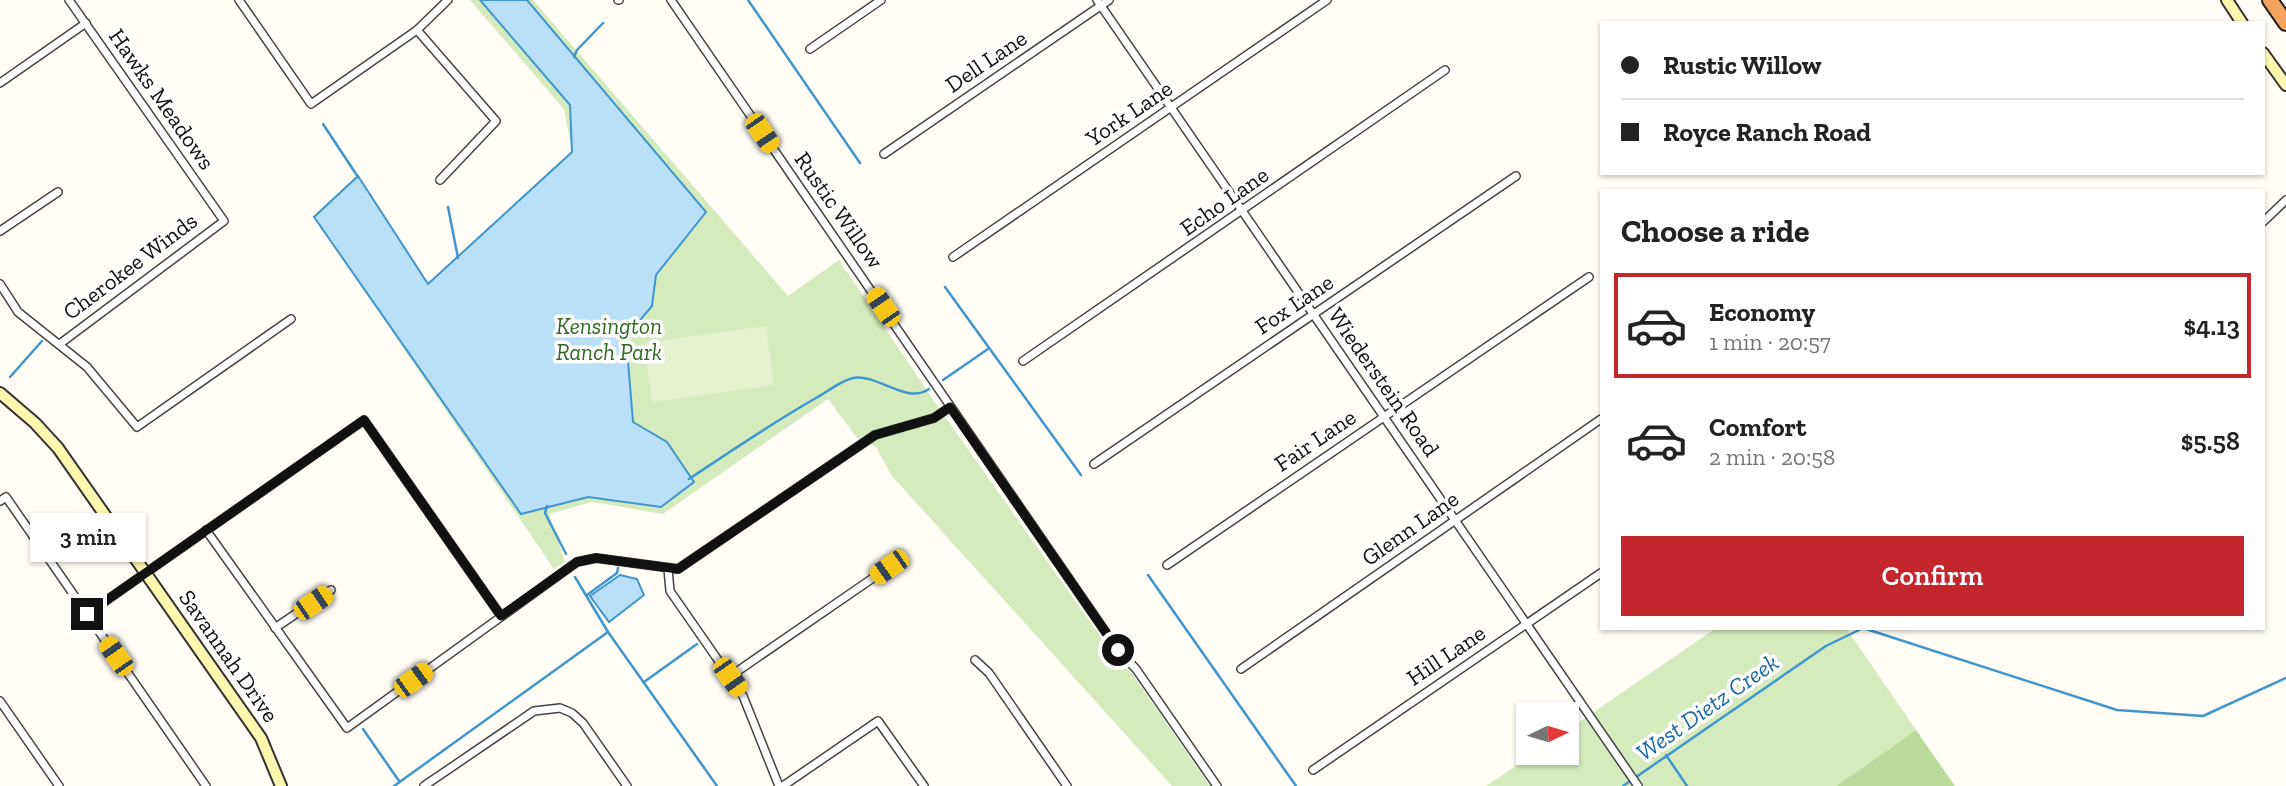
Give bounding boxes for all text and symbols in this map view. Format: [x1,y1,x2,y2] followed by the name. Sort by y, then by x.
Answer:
[103,23,221,175] street label: Hawks Meadows
[940,24,1032,98] street label: Dell Lane
[1663,49,1822,81] text: Rustic Willow
[1080,74,1178,153] street label: York Lane
[742,110,783,156] car
[1663,116,1871,148] text: Royce Ranch Road
[788,146,890,274] street label: Rustic Willow
[1174,160,1274,242] street label: Echo Lane
[57,206,203,326] street label: Cherokee Winds
[1621,212,1809,250] text: Choose a ride
[1250,268,1338,340] street label: Fox Lane
[863,284,904,330] car
[1625,294,1688,357] icon: car
[1709,296,1815,328] text: Economy
[1322,302,1446,462] street label: Wiederstein Road
[2183,310,2240,342] text: $4.13
[556,312,662,366] park label: Kensington Ranch Park
[1709,328,1831,356] text: 1 min · 20:57
[1269,403,1361,477] street label: Fair Lane
[1625,409,1688,472] icon: car
[1709,411,1806,443] text: Comfort
[2181,425,2240,457] text: $5.58
[1709,443,1835,471] text: 2 min · 20:58
[1356,484,1464,572] street label: Glenn Lane
[29,512,145,562] callout: 3 min
[60,523,116,551] text: 3 min
[1621,536,2244,616] button: Confirm
[866,546,913,588] car
[290,583,337,623] car
[173,584,285,728] street label: Savannah Drive
[71,598,103,630] route end
[1401,619,1491,691] street label: Hill Lane
[96,633,137,679] car
[1102,634,1134,666] route start
[1630,647,1784,767] water label: West Dietz Creek
[710,654,751,700] car
[390,659,437,701] car
[1516,702,1578,765] north arrow
[1516,702,1579,765] map controls

